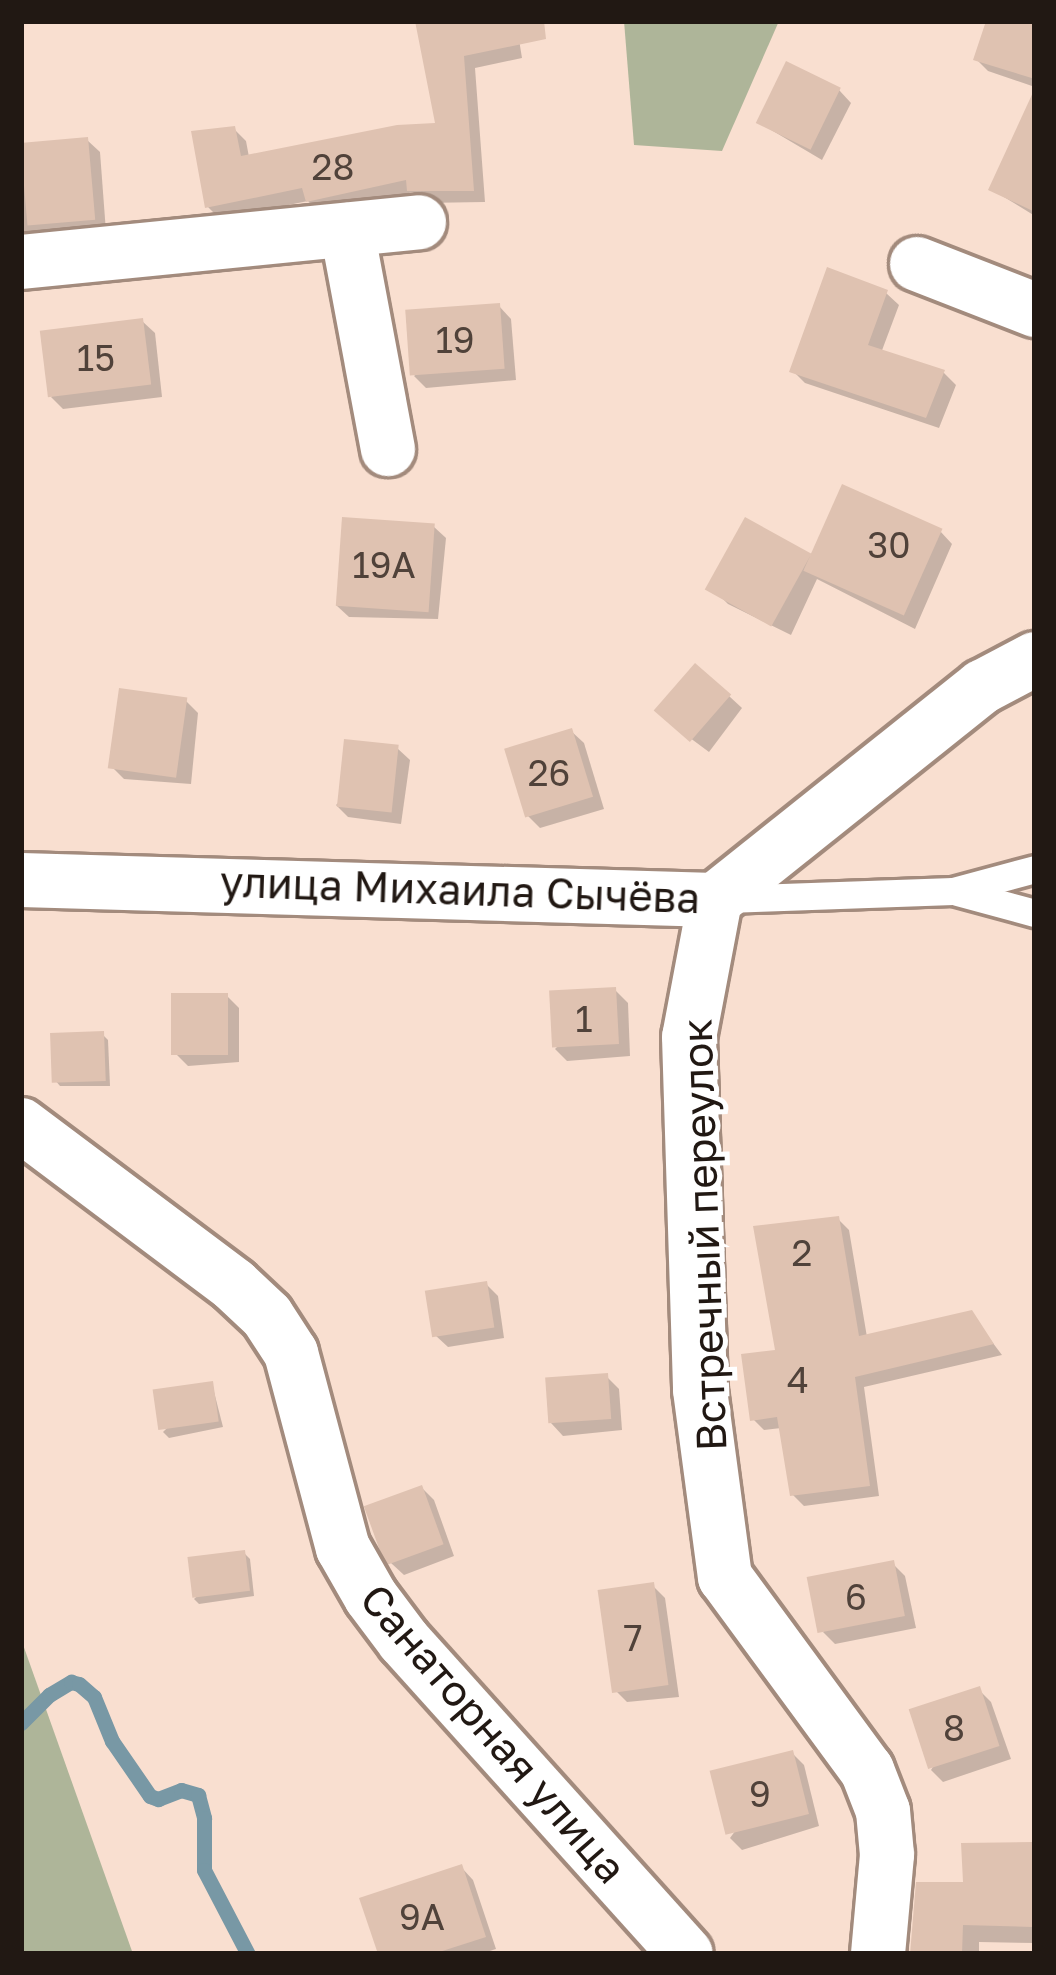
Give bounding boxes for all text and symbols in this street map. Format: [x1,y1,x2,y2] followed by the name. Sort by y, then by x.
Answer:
[312,145,354,189] house number: 28
[435,318,475,362] house number: 19
[77,336,115,380] house number: 15
[867,523,911,567] house number: 30
[352,543,416,587] house number: 19А
[528,751,570,795] house number: 26
[219,855,701,923] street label: улица Михаила Сычёва
[575,997,593,1041] house number: 1
[670,1018,736,1452] street label: Встречный переулок
[792,1231,812,1275] house number: 2
[787,1358,809,1402] house number: 4
[351,1573,637,1893] street label: Санаторная улица
[845,1575,867,1619] house number: 6
[623,1616,643,1660] house number: 7
[943,1706,965,1750] house number: 8
[749,1772,771,1816] house number: 9
[399,1895,445,1939] house number: 9А

